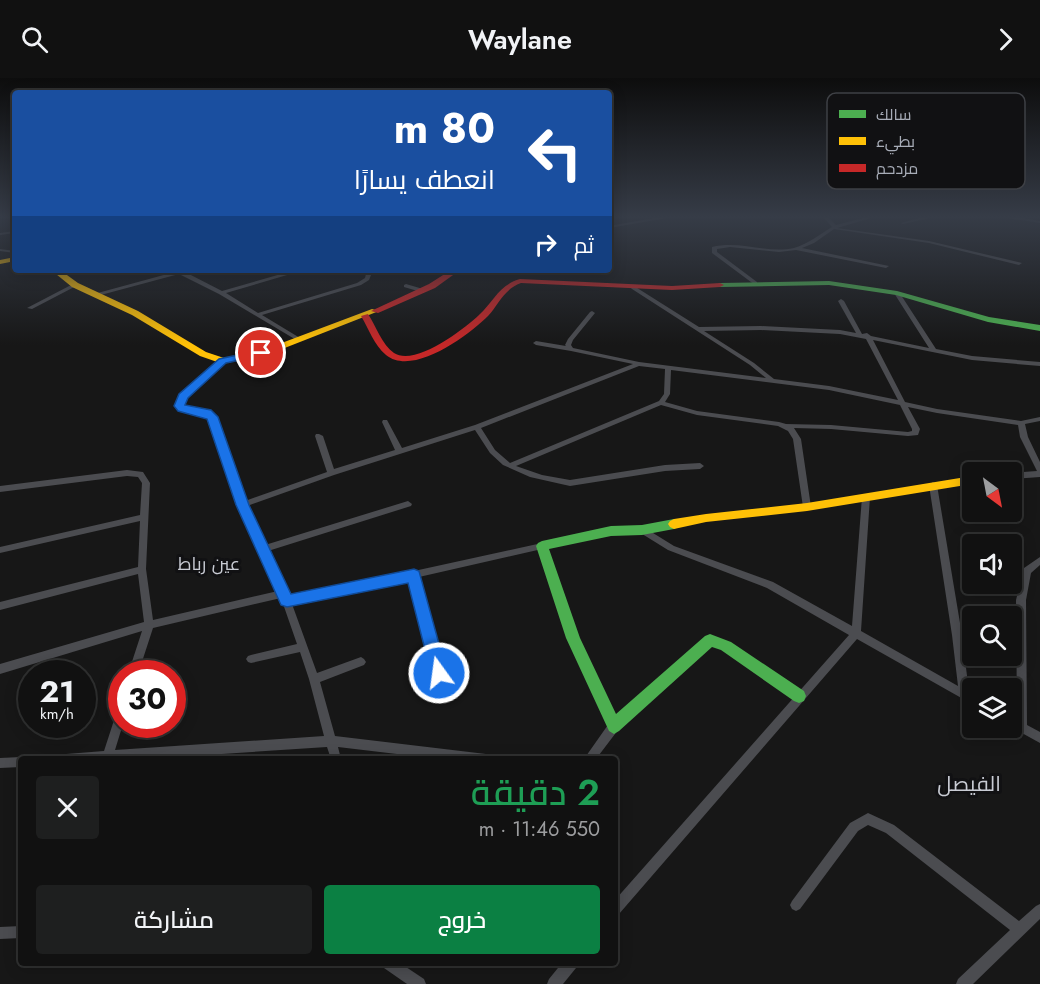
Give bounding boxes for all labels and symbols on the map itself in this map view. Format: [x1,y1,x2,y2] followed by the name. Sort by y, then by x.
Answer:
[827,93,1025,189] legend
[876,103,911,126] text: سالك
[876,130,915,155] text: بطيء
[876,157,918,180] text: مزدحم
[235,327,286,378] pin
[962,462,1022,522] north arrow
[178,551,240,577] district label: عين رباط
[407,641,471,705] position arrow
[108,660,186,738] speed limit sign: 30
[937,769,1001,799] district label: الفيصل

